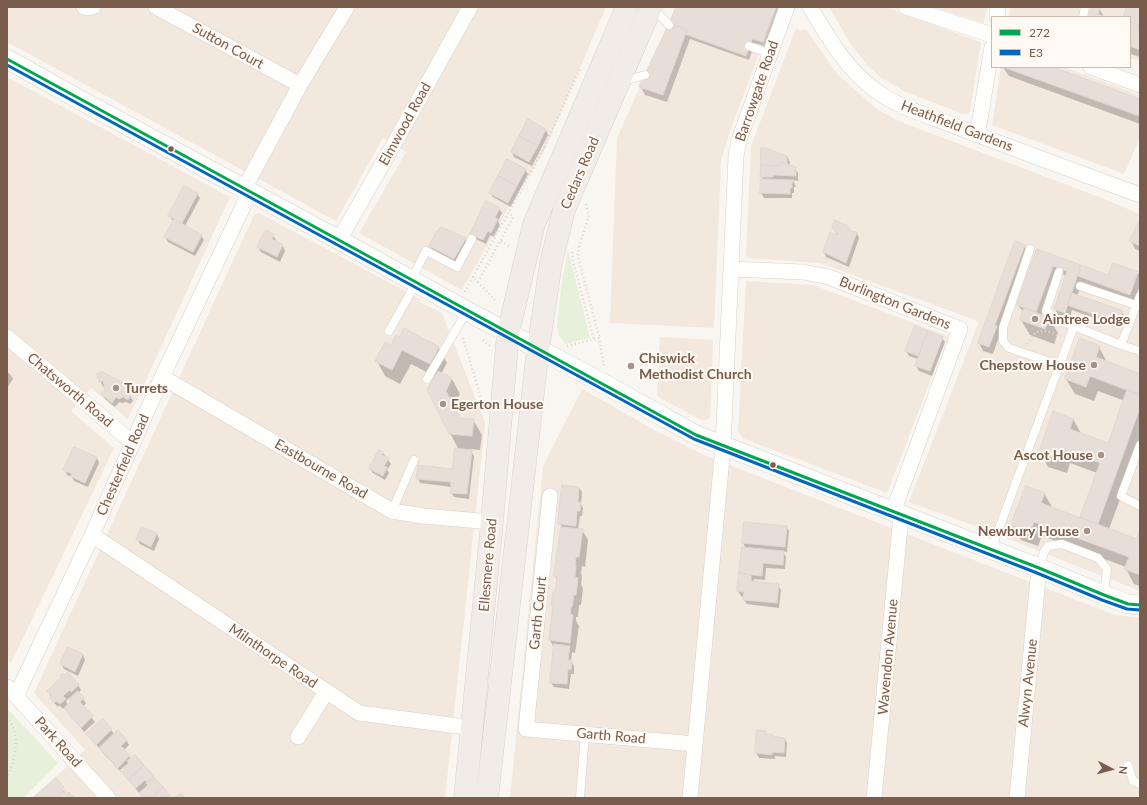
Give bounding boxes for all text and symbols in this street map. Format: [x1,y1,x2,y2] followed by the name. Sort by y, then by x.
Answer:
[991,16,1131,68] legend
[189,19,267,73] street label: Sutton Court
[1029,25,1050,40] text: 272
[732,38,782,144] street label: Barrowgate Road
[1029,45,1043,60] text: E3
[375,80,435,168] street label: Elmwood Road
[899,97,1015,155] street label: Heathfield Gardens
[557,134,603,212] street label: Cedars Road
[166,144,176,154] unlabelled marker
[837,273,953,333] street label: Burlington Gardens
[1043,311,1130,327] place label: Aintree Lodge
[1030,314,1040,324] marker: Aintree Lodge
[24,349,116,431] street label: Chatsworth Road
[639,350,752,382] place label: Chiswick Methodist Church
[979,357,1086,373] place label: Chepstow House
[1089,360,1099,370] marker: Chepstow House
[626,361,636,371] marker: Chiswick Methodist Church
[124,380,168,396] place label: Turrets
[111,383,121,393] marker: Turrets
[451,396,543,412] place label: Egerton House
[438,399,448,409] marker: Egerton House
[93,412,153,518] street label: Chesterfield Road
[272,436,370,502] street label: Eastbourne Road
[1014,447,1093,463] place label: Ascot House
[1096,450,1106,460] marker: Ascot House
[768,460,778,470] unlabelled marker
[476,518,500,612] street label: Ellesmere Road
[978,523,1079,539] place label: Newbury House
[1082,526,1092,536] marker: Newbury House
[526,575,550,651] street label: Garth Court
[875,598,901,716] street label: Wavendon Avenue
[226,620,320,692] street label: Milnthorpe Road
[1015,638,1041,728] street label: Alwyn Avenue
[31,713,85,771] street label: Park Road
[576,725,646,747] street label: Garth Road
[1091,749,1131,789] north arrow
[1117,765,1130,775] text: N

